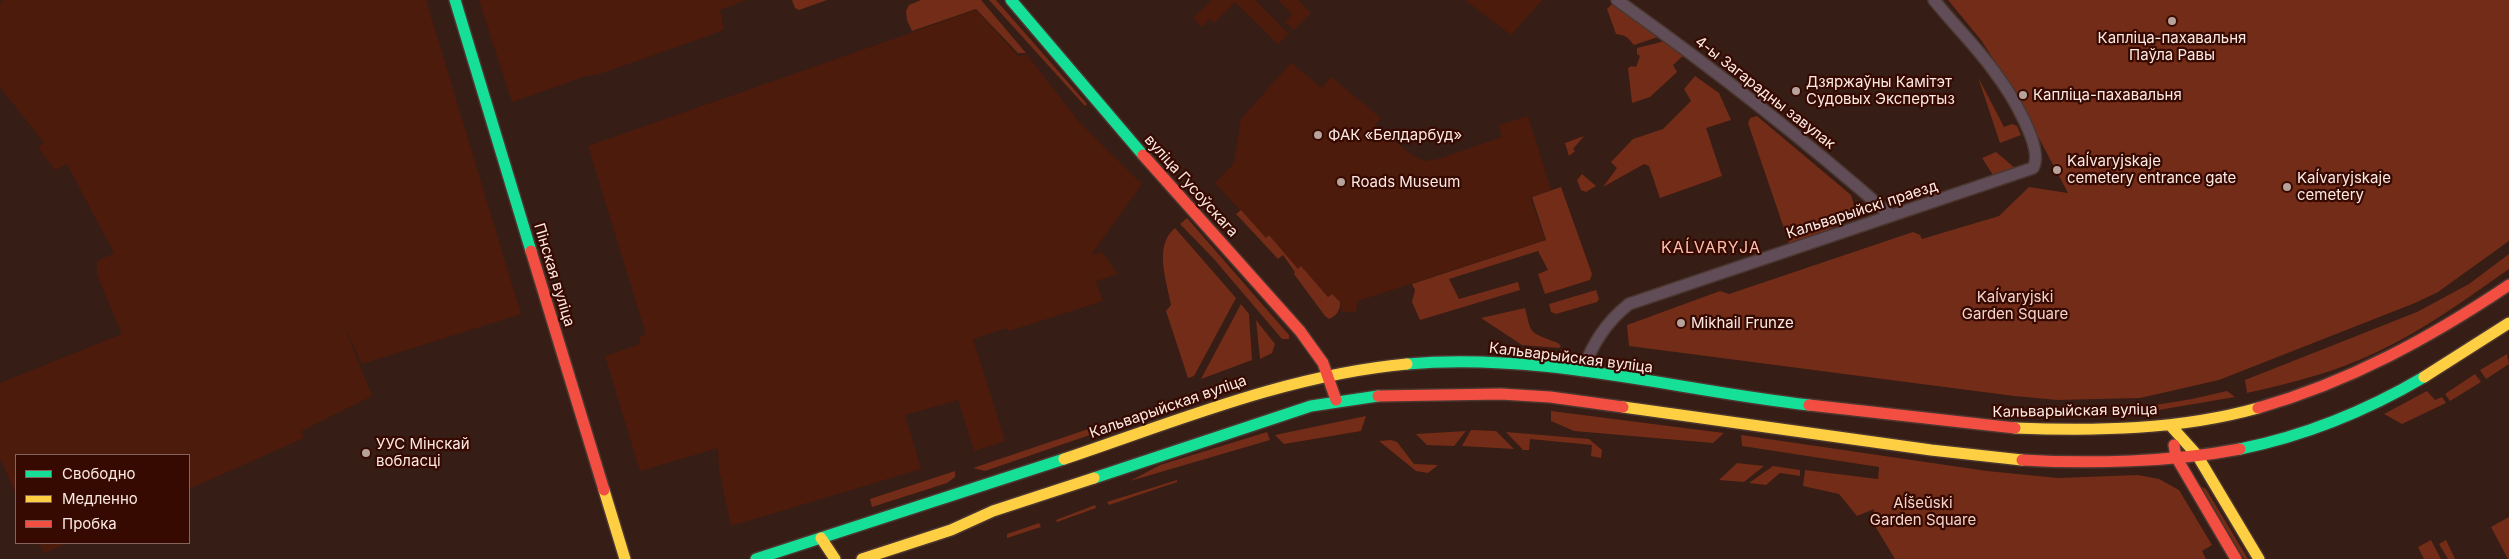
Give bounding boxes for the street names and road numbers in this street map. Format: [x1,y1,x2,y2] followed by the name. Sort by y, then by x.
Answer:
[1691,33,1839,153] street label: 4-ы Загарадны завулак
[1140,131,1242,241] street label: вуліца Гусоўскага
[1784,177,1940,243] street label: Кальварыйскі праезд
[530,221,578,329] street label: Пінская вуліца
[1488,339,1654,377] street label: Кальварыйская вуліца
[1087,372,1249,442] street label: Кальварыйская вуліца
[1992,401,2158,421] street label: Кальварыйская вуліца

